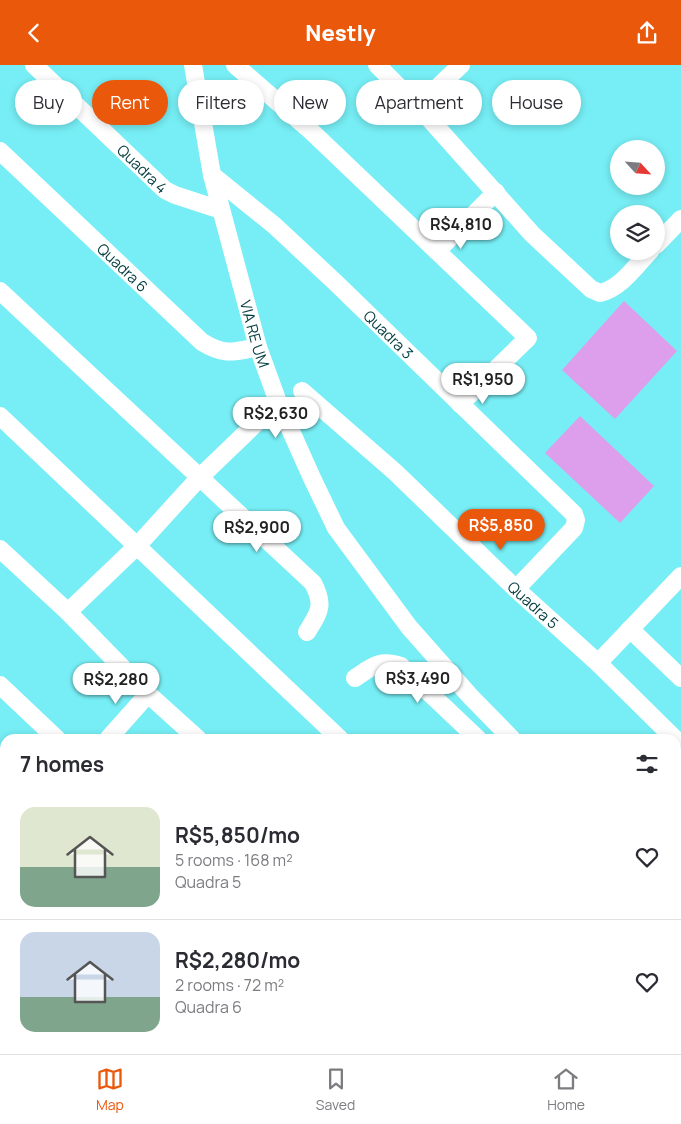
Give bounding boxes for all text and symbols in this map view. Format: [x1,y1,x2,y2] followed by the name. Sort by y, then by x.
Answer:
[305,18,376,48] text: Nestly
[20,19,48,47] icon: back
[633,19,661,47] icon: share
[15,80,82,125] chip: Buy
[92,80,168,125] chip: Rent
[178,80,264,125] chip: Filters
[274,80,346,125] chip: New
[356,80,482,125] chip: Apartment
[492,80,581,125] chip: House
[113,139,172,198] street label: Quadra 4
[610,140,665,195] north arrow
[610,140,665,260] map controls
[610,205,665,260] button: layers
[415,207,507,250] pin: R$4,810
[430,213,492,235] text: R$4,810
[93,238,153,296] street label: Quadra 6
[235,298,275,370] street label: VIA RE UM
[359,305,418,363] street label: Quadra 3
[437,363,529,405] pin: R$1,950
[452,368,514,390] text: R$1,950
[230,397,322,439] pin: R$2,630
[244,402,308,424] text: R$2,630
[455,509,547,551] pin: R$5,850
[211,511,303,553] pin: R$2,900
[469,514,533,536] text: R$5,850
[224,516,290,538] text: R$2,900
[503,576,563,633] street label: Quadra 5
[372,661,464,704] pin: R$3,490
[70,663,162,705] pin: R$2,280
[386,667,450,689] text: R$3,490
[84,668,148,690] text: R$2,280
[20,750,104,778] text: 7 homes
[633,750,661,778] icon: filters
[175,821,300,849] text: R$5,850/mo
[60,827,120,887] icon: home
[633,843,661,871] icon: heart
[175,849,293,871] text: 5 rooms · 168 m²
[175,871,241,893] text: Quadra 5
[175,946,300,974] text: R$2,280/mo
[60,952,120,1012] icon: home
[633,968,661,996] icon: heart
[175,974,284,996] text: 2 rooms · 72 m²
[175,996,242,1018] text: Quadra 6
[96,1065,124,1114] tab: Map
[316,1065,355,1114] tab: Saved
[547,1065,585,1114] tab: Home

